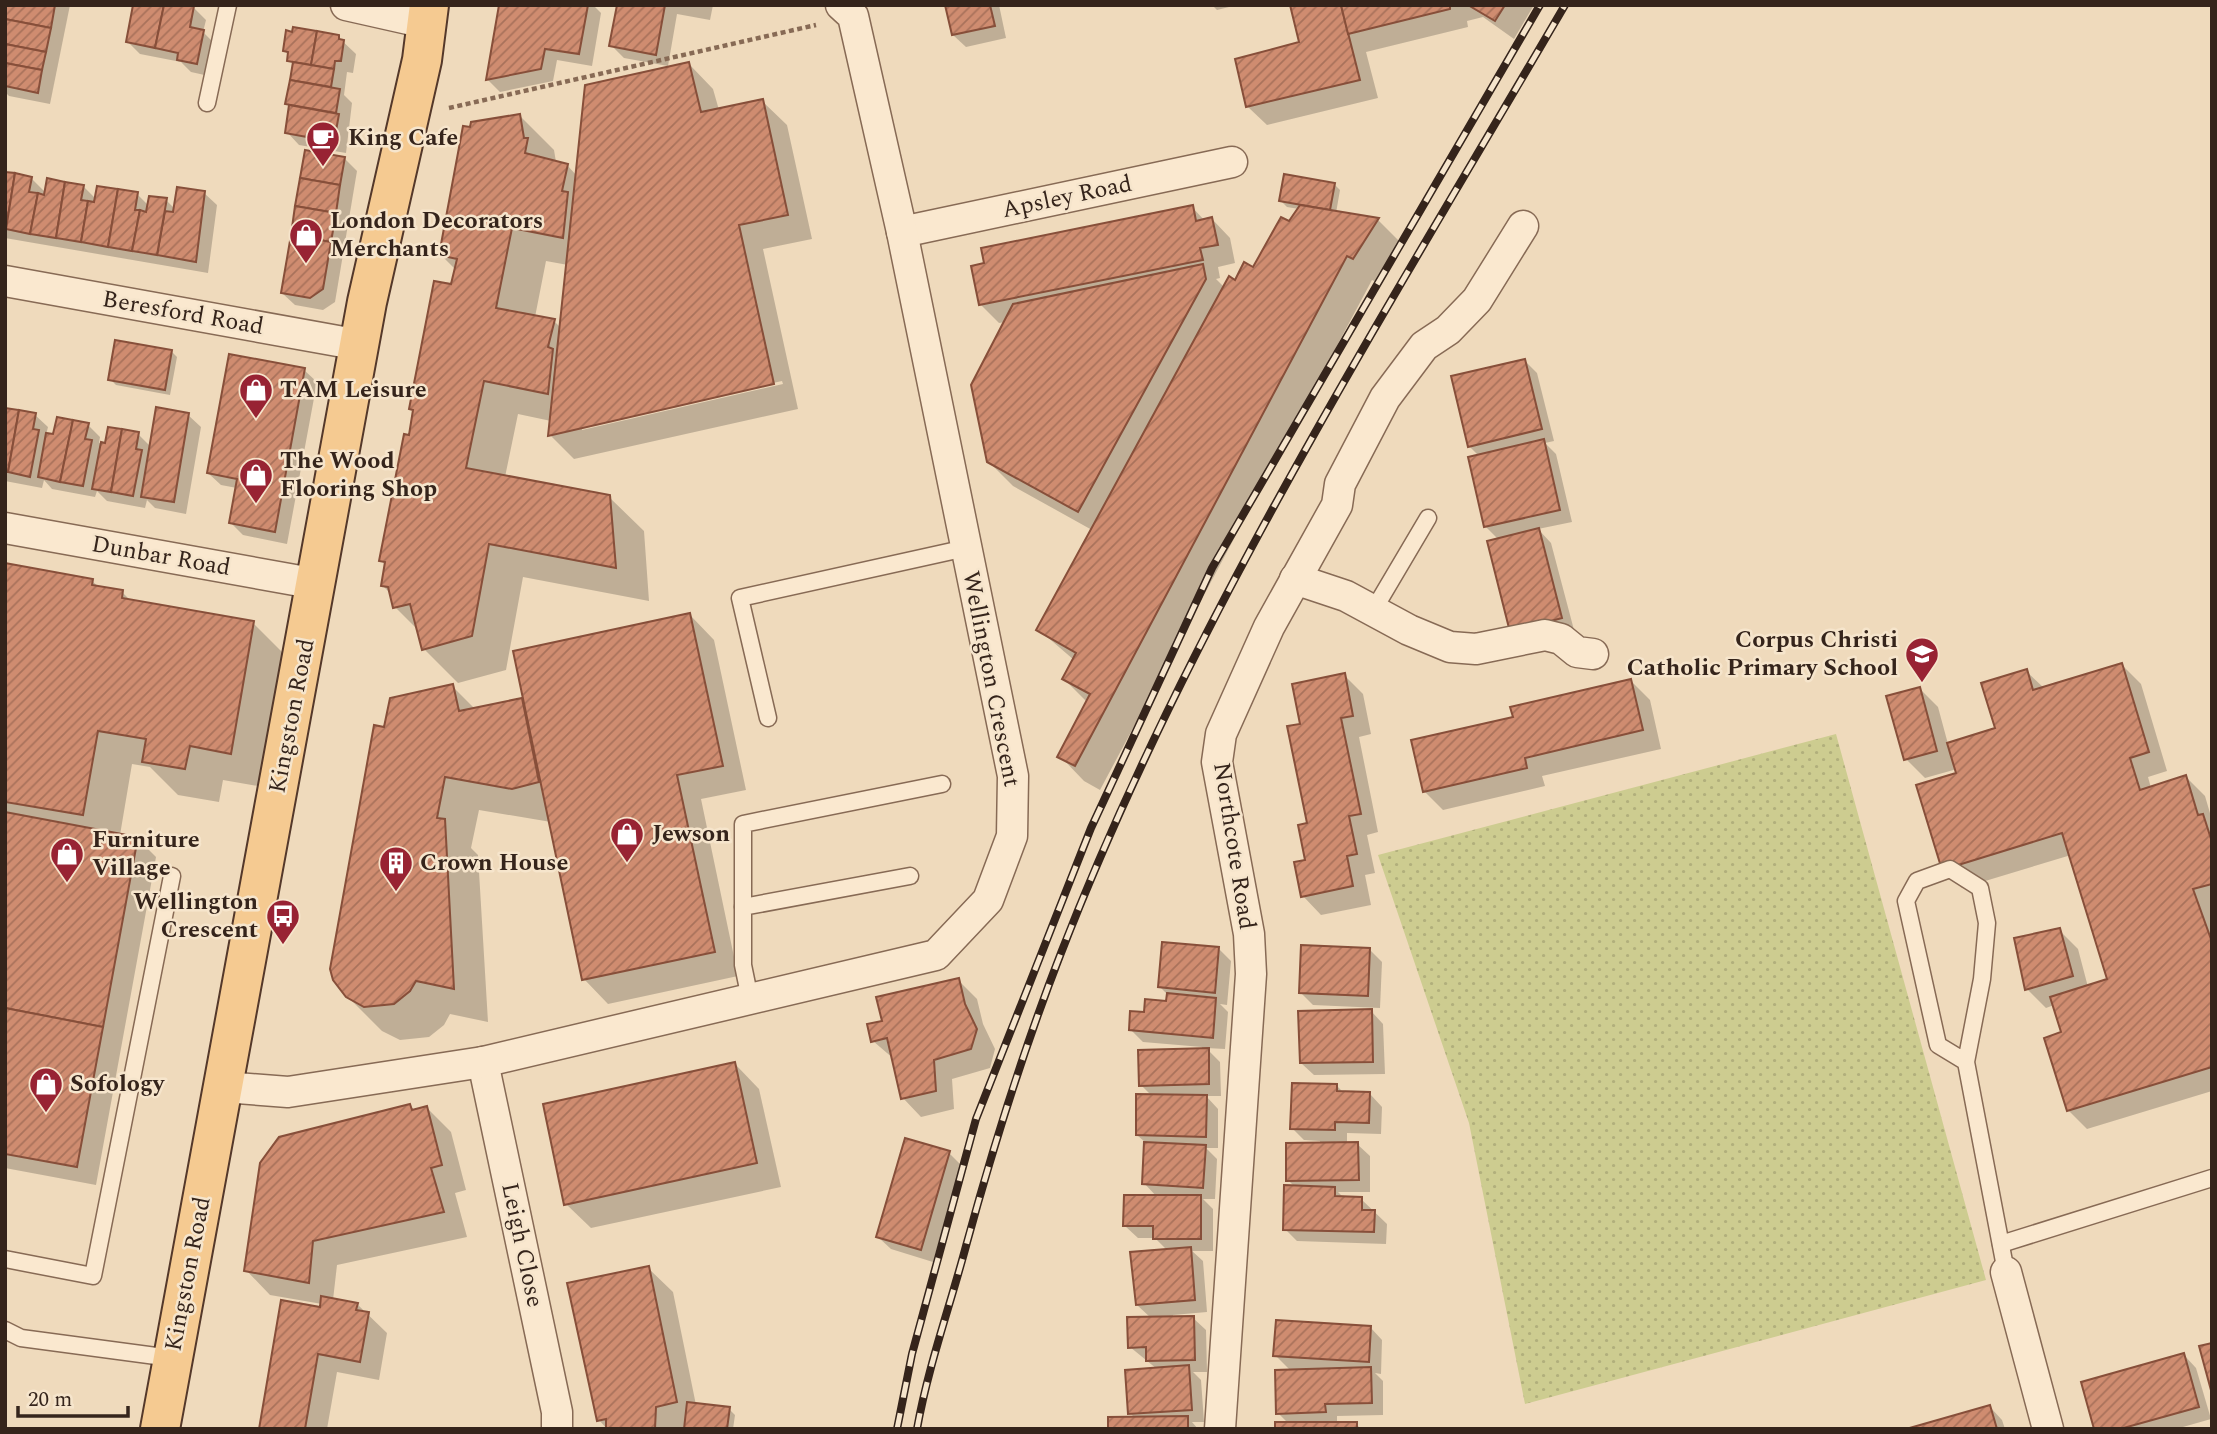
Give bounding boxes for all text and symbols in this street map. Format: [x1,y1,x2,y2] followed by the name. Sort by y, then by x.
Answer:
[304,119,342,168] cafe icon: King Cafe
[348,120,458,156] place label: King Cafe
[999,166,1135,228] street label: Apsley Road
[330,203,543,267] place label: London Decorators Merchants
[287,216,325,265] shop icon: London Decorators Merchants
[99,281,267,345] street label: Beresford Road
[237,371,275,420] shop icon: TAM Leisure
[280,372,427,408] place label: TAM Leisure
[280,443,437,507] place label: The Wood Flooring Shop
[237,456,275,505] shop icon: The Wood Flooring Shop
[89,526,233,586] street label: Dunbar Road
[952,568,1030,790] street label: Wellington Crescent
[1627,622,1898,686] place label: Corpus Christi Catholic Primary School
[1903,635,1941,684] school or university icon: Corpus Christi Catholic Primary School
[259,636,325,796] street label: Kingston Road
[1203,760,1265,932] street label: Northcote Road
[608,815,646,864] shop icon: Jewson
[652,816,730,852] place label: Jewson
[92,822,200,886] place label: Furniture Village
[48,835,86,884] shop icon: Furniture Village
[377,844,415,893] building icon: Crown House
[420,845,568,881] place label: Crown House
[133,884,258,948] place label: Wellington Crescent
[264,897,302,946] bus stop icon: Wellington Crescent
[27,1065,65,1114] shop icon: Sofology
[70,1066,166,1102] place label: Sofology
[491,1179,553,1311] street label: Leigh Close
[155,1194,221,1354] street label: Kingston Road
[18,1374,128,1418] scale bar
[28,1384,72,1416] text: 20 m

